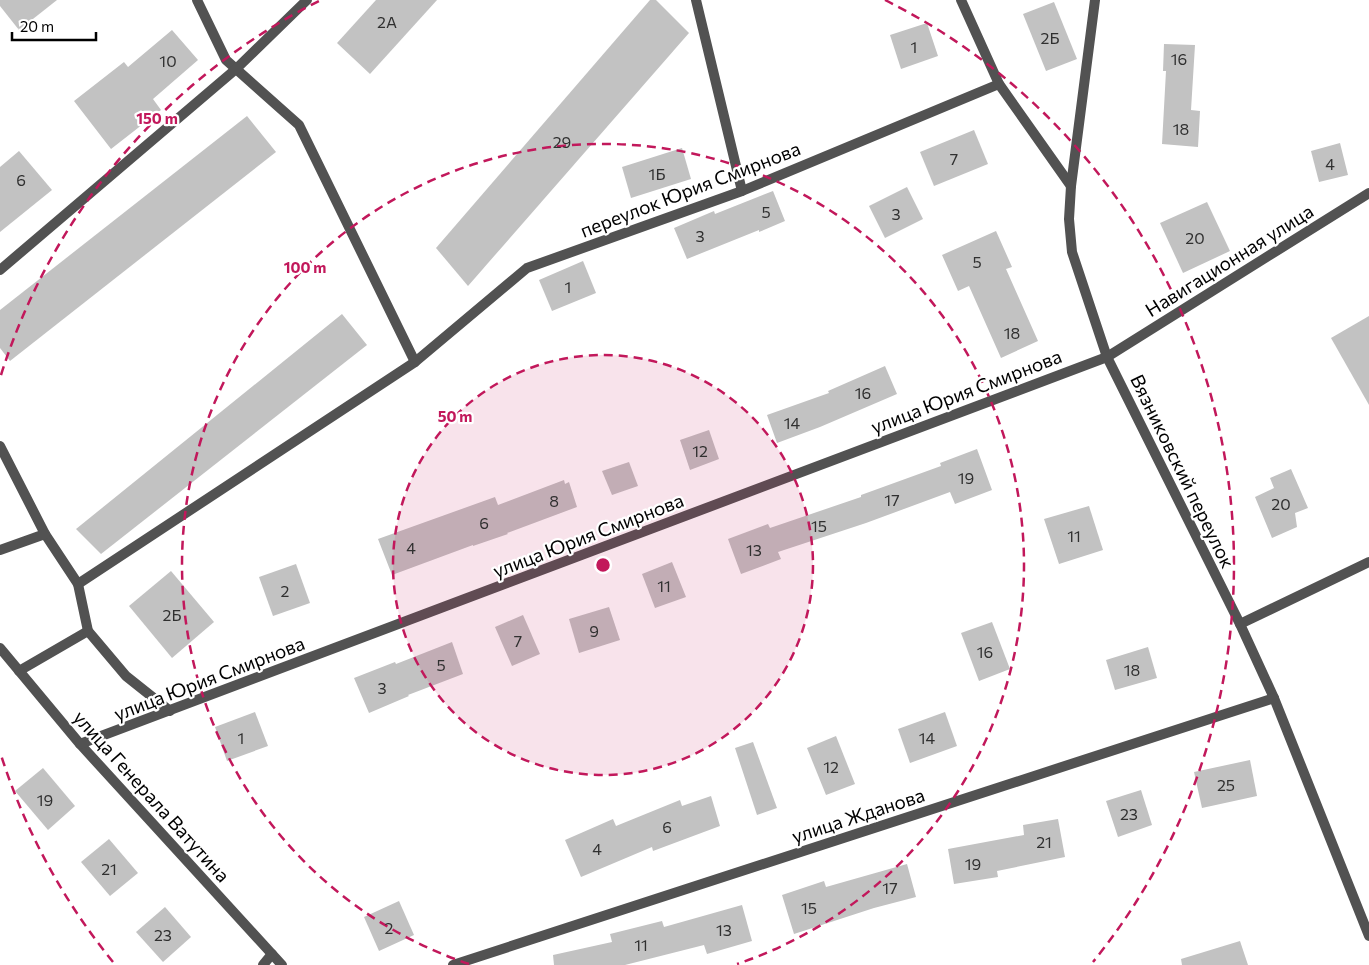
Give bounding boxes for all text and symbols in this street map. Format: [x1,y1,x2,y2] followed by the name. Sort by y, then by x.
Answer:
[12,10,96,42] scale bar
[377,12,397,31] house number: 2А
[20,17,54,35] text: 20 m
[1041,28,1059,47] house number: 2Б
[911,37,917,56] house number: 1
[1171,49,1187,68] house number: 16
[159,51,177,70] house number: 10
[136,109,178,127] text: 150 m
[1173,119,1189,138] house number: 18
[553,132,571,151] house number: 29
[577,136,803,242] street label: переулок Юрия Смирнова
[950,149,958,168] house number: 7
[1325,154,1335,173] house number: 4
[649,164,665,183] house number: 1Б
[16,170,26,189] house number: 6
[1141,199,1317,321] street label: Навигационная улица
[761,202,771,221] house number: 5
[891,204,901,223] house number: 3
[695,226,705,245] house number: 3
[1185,228,1205,247] house number: 20
[972,252,982,271] house number: 5
[284,258,326,276] text: 100 m
[565,277,571,296] house number: 1
[1004,323,1020,342] house number: 18
[867,344,1065,438] street label: улица Юрия Смирнова
[1126,370,1240,572] street label: Вязниковский переулок
[855,383,871,402] house number: 16
[438,407,472,425] text: 50 m
[784,413,801,432] house number: 14
[692,441,708,460] house number: 12
[958,468,974,487] house number: 19
[489,488,687,582] street label: улица Юрия Смирнова
[884,490,900,509] house number: 17
[549,491,559,510] house number: 8
[1271,494,1291,513] house number: 20
[479,513,489,532] house number: 6
[811,516,827,535] house number: 15
[1067,526,1081,545] house number: 11
[406,538,416,557] house number: 4
[746,540,762,559] house number: 13
[594,556,612,574] centre of rings
[657,576,671,595] house number: 11
[281,581,290,600] house number: 2
[163,605,181,624] house number: 2Б
[589,621,599,640] house number: 9
[110,631,308,725] street label: улица Юрия Смирнова
[514,631,522,650] house number: 7
[977,642,993,661] house number: 16
[436,655,446,674] house number: 5
[1124,660,1140,679] house number: 18
[377,678,387,697] house number: 3
[69,706,235,886] street label: улица Генерала Ватутина
[238,728,244,747] house number: 1
[919,728,936,747] house number: 14
[823,757,839,776] house number: 12
[1217,775,1235,794] house number: 25
[789,783,927,847] street label: улица Жданова
[37,790,53,809] house number: 19
[1120,804,1138,823] house number: 23
[662,817,672,836] house number: 6
[1036,832,1052,851] house number: 21
[592,839,602,858] house number: 4
[965,854,981,873] house number: 19
[101,859,117,878] house number: 21
[882,878,898,897] house number: 17
[801,898,817,917] house number: 15
[385,918,394,937] house number: 2
[716,920,732,939] house number: 13
[154,925,172,944] house number: 23
[634,935,648,954] house number: 11

